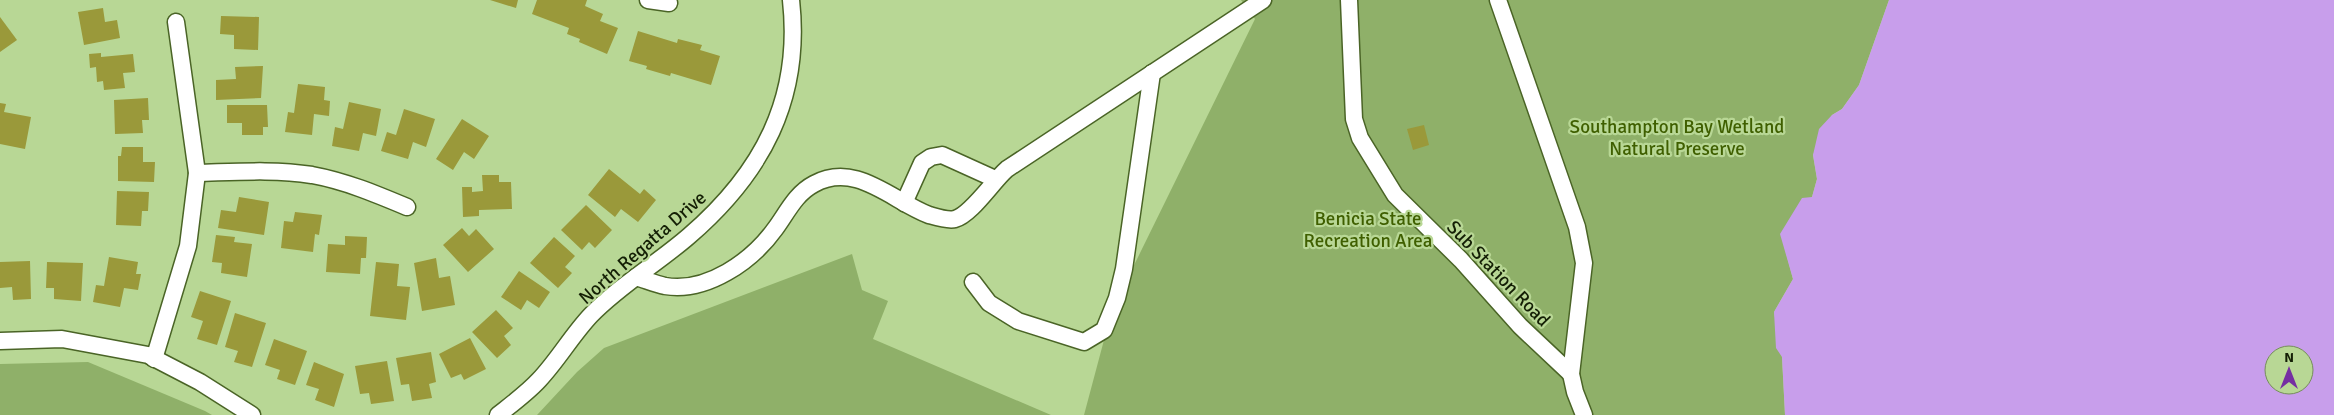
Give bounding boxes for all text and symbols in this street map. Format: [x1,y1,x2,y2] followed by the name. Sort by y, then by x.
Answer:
[1570,115,1784,161] park label: Southampton Bay Wetland Natural Preserve
[574,186,711,310] street label: North Regatta Drive
[1304,207,1432,253] park label: Benicia State Recreation Area
[1441,215,1555,332] street label: Sub Station Road
[2264,345,2314,395] north arrow
[2284,349,2294,366] text: N

